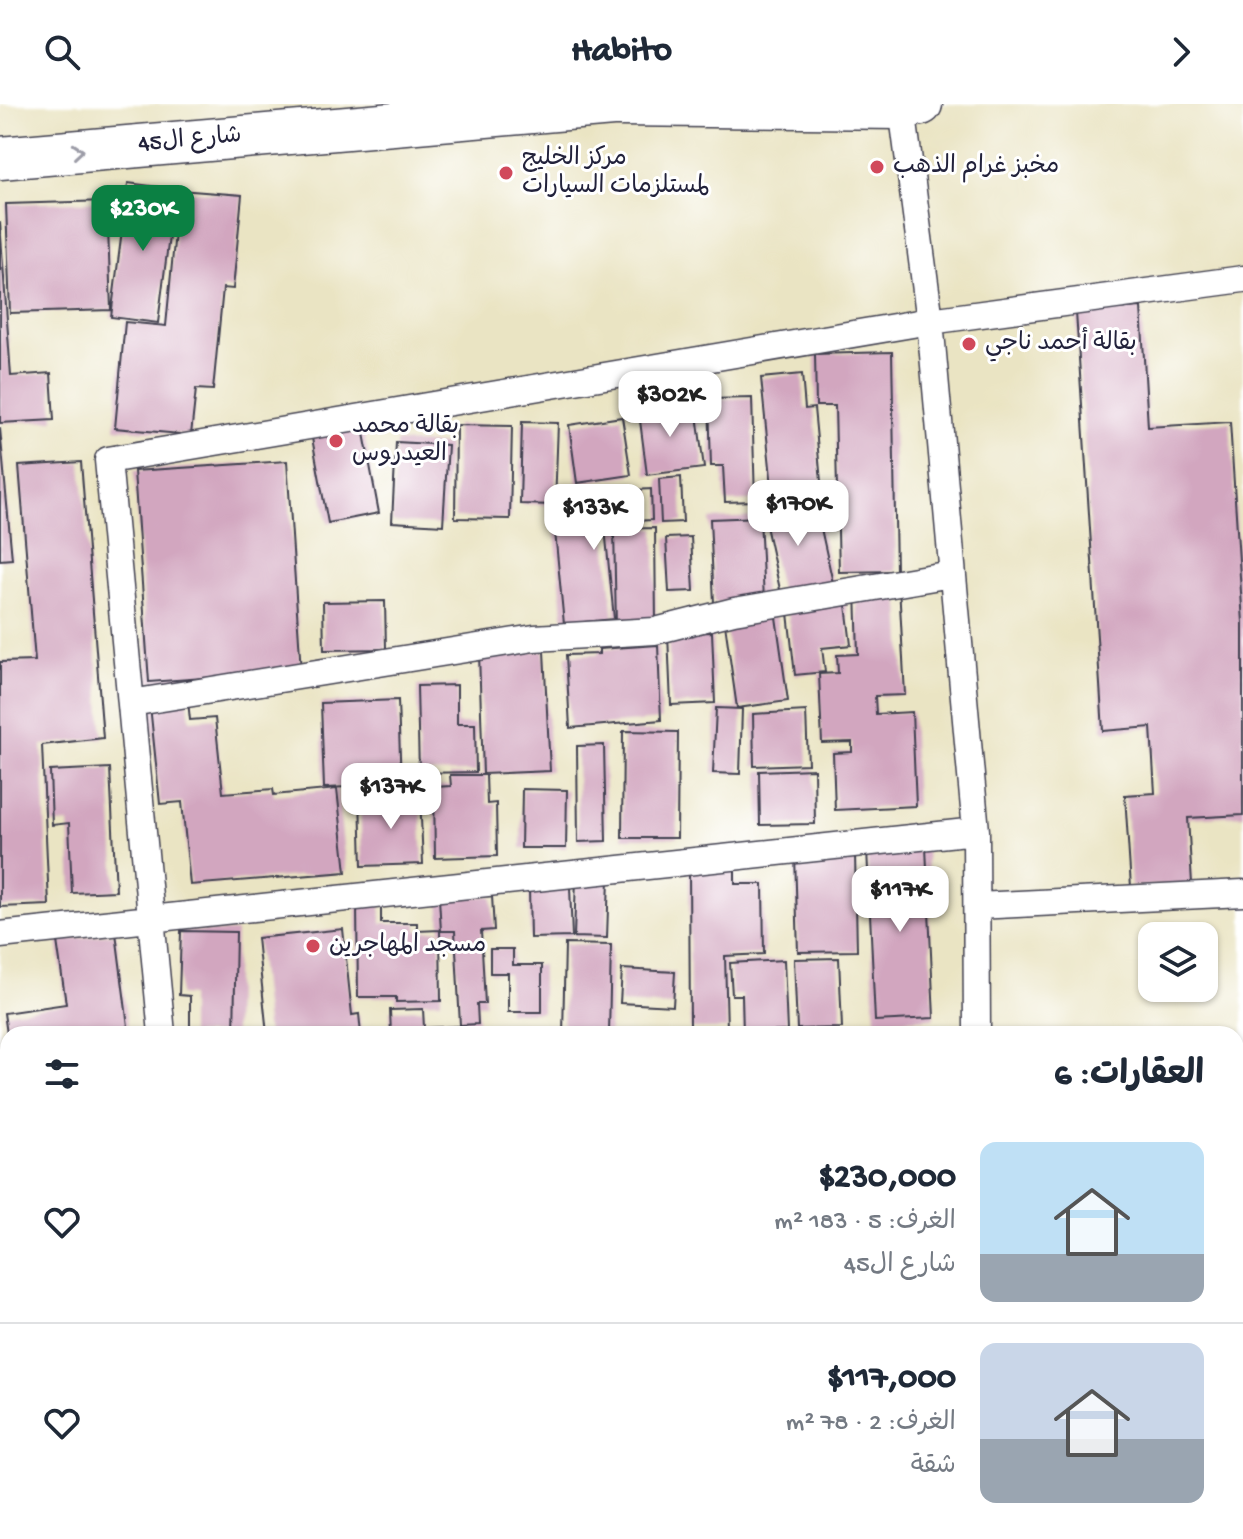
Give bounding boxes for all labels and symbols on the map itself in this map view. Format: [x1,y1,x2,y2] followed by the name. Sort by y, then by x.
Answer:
[137,122,243,160] street label: شارع ال45
[72,143,85,160] one-way arrow
[522,145,710,202] place label: مركز الخليج لمستلزمات السيارات
[893,153,1059,183] place label: مخبز غرام الذهب
[868,158,886,176] marker: مخبز غرام الذهب
[497,164,515,182] marker: مركز الخليج لمستلزمات السيارات
[87,185,199,253] pin: $230K
[985,326,1137,362] place label: بقالة أحمد ناجي
[960,335,978,353] marker: بقالة أحمد ناجي
[614,371,726,439] pin: $302K
[352,413,459,470] place label: بقالة محمد العيدروس
[327,432,345,450] marker: بقالة محمد العيدروس
[742,480,854,548] pin: $170K
[538,484,650,552] pin: $133K
[335,763,447,831] pin: $137K
[844,866,956,934] pin: $117K
[329,932,486,961] place label: مسجد المهاجرين
[304,937,322,955] marker: مسجد المهاجرين

